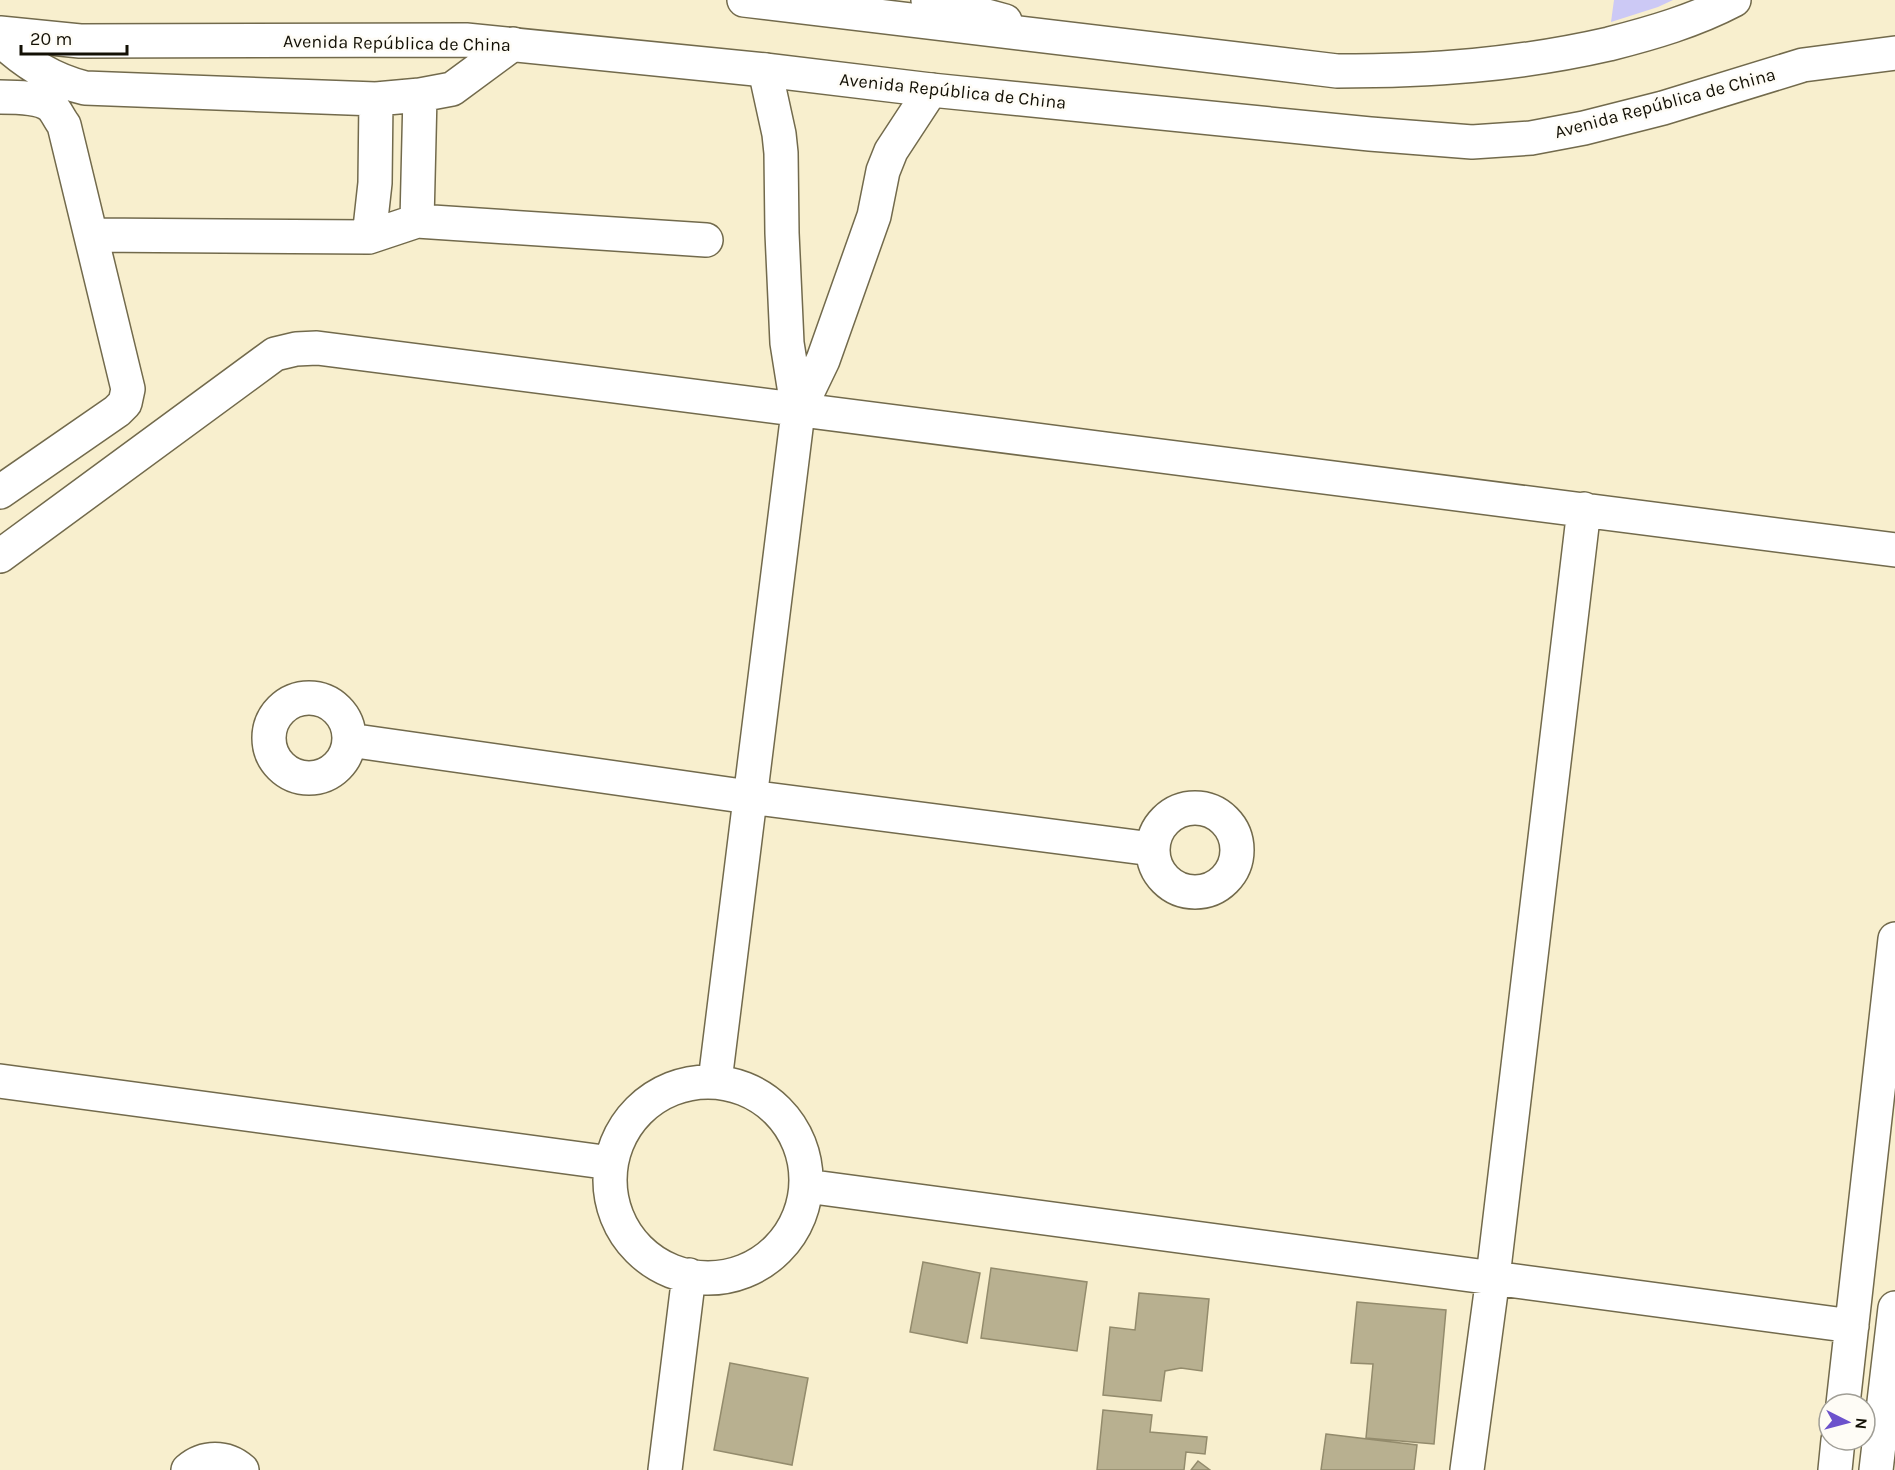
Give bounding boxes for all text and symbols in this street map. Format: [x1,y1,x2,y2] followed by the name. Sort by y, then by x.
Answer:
[21,18,128,56] scale bar
[30,28,72,50] text: 20 m
[283,30,511,56] street label: Avenida República de China
[1552,63,1778,143] street label: Avenida República de China
[839,68,1067,114] street label: Avenida República de China
[1817,1392,1877,1452] north arrow
[1851,1417,1871,1430] text: N

